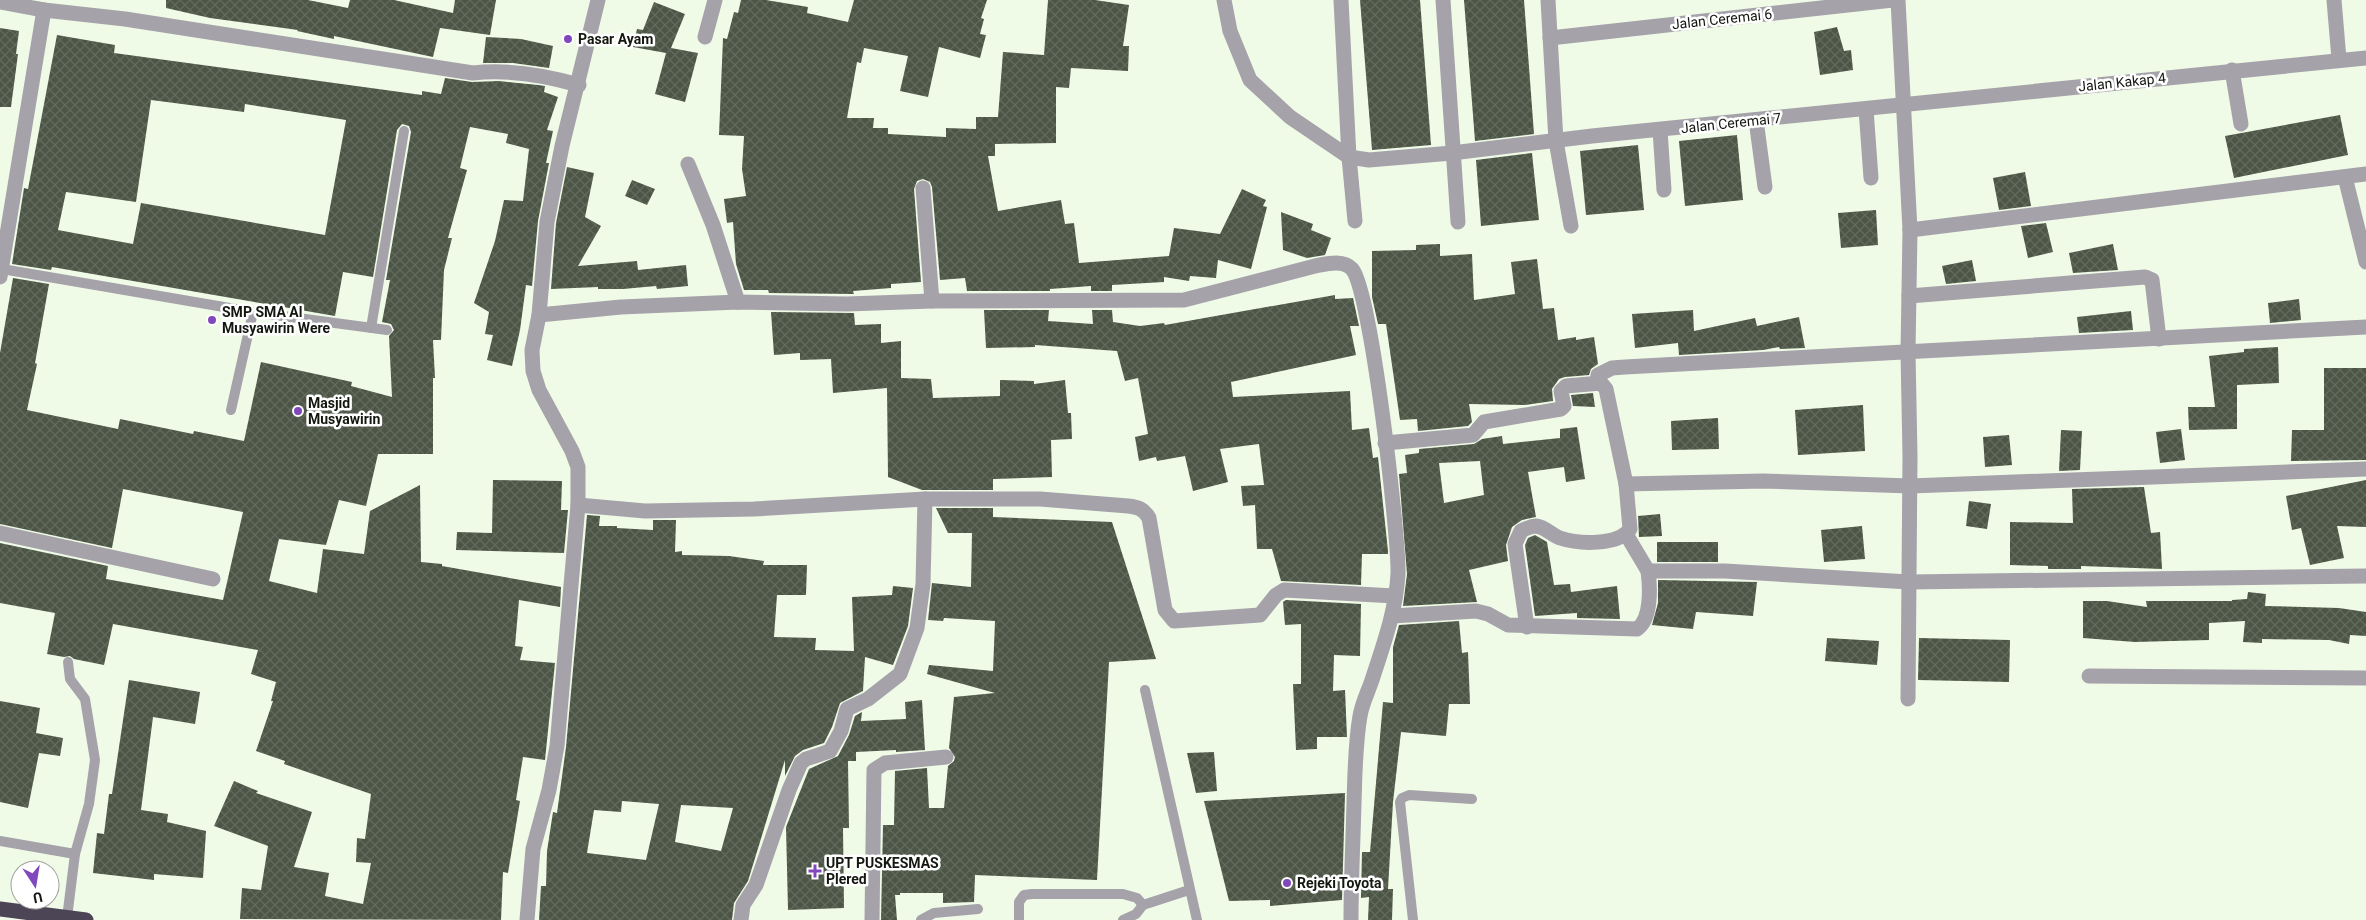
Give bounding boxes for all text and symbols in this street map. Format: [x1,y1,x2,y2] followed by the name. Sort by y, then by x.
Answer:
[1671,6,1773,32] street label: Jalan Ceremai 6
[578,31,653,47] place label: Pasar Ayam
[562,33,574,45] marker: Pasar Ayam
[2077,69,2167,95] street label: Jalan Kakap 4
[1680,110,1782,136] street label: Jalan Ceremai 7
[222,304,330,336] place label: SMP SMA Al Musyawirin Were
[206,314,218,326] marker: SMP SMA Al Musyawirin Were
[308,395,381,427] place label: Masjid Musyawirin
[292,405,304,417] marker: Masjid Musyawirin
[826,855,939,887] place label: UPT PUSKESMAS Plered
[10,860,60,910] north arrow
[808,864,822,878] marker: UPT PUSKESMAS Plered
[1297,875,1382,891] place label: Rejeki Toyota
[1281,877,1293,889] marker: Rejeki Toyota
[32,889,44,907] text: U

